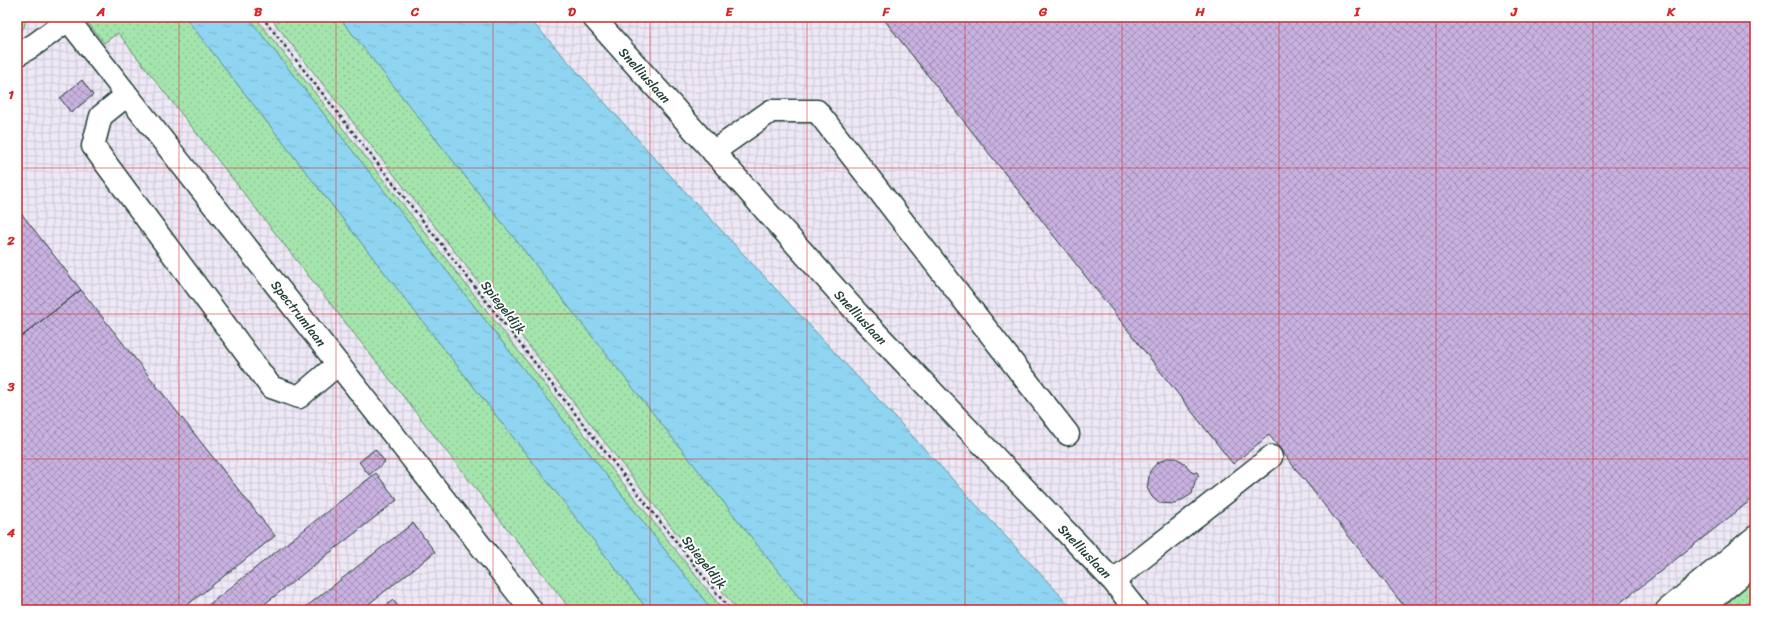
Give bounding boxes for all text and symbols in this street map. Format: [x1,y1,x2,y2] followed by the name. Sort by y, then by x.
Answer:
[96,0,105,23] text: A
[254,0,263,23] text: B
[410,0,420,23] text: C
[568,0,576,23] text: D
[725,0,734,23] text: E
[881,0,890,23] text: F
[1038,0,1048,23] text: G
[1194,0,1205,23] text: H
[1353,0,1361,23] text: I
[1510,0,1518,23] text: J
[1666,0,1676,23] text: K
[613,42,676,109] street label: Snelliuslaan
[8,83,14,106] text: 1
[6,229,15,252] text: 2
[265,275,332,352] street label: Spectrumlaan
[475,275,532,339] street label: Spiegeldijk
[828,284,893,351] street label: Snelliuslaan
[6,375,15,398] text: 3
[1052,518,1117,584] street label: Snelliuslaan
[6,521,16,544] text: 4
[676,530,733,594] street label: Spiegeldijk

